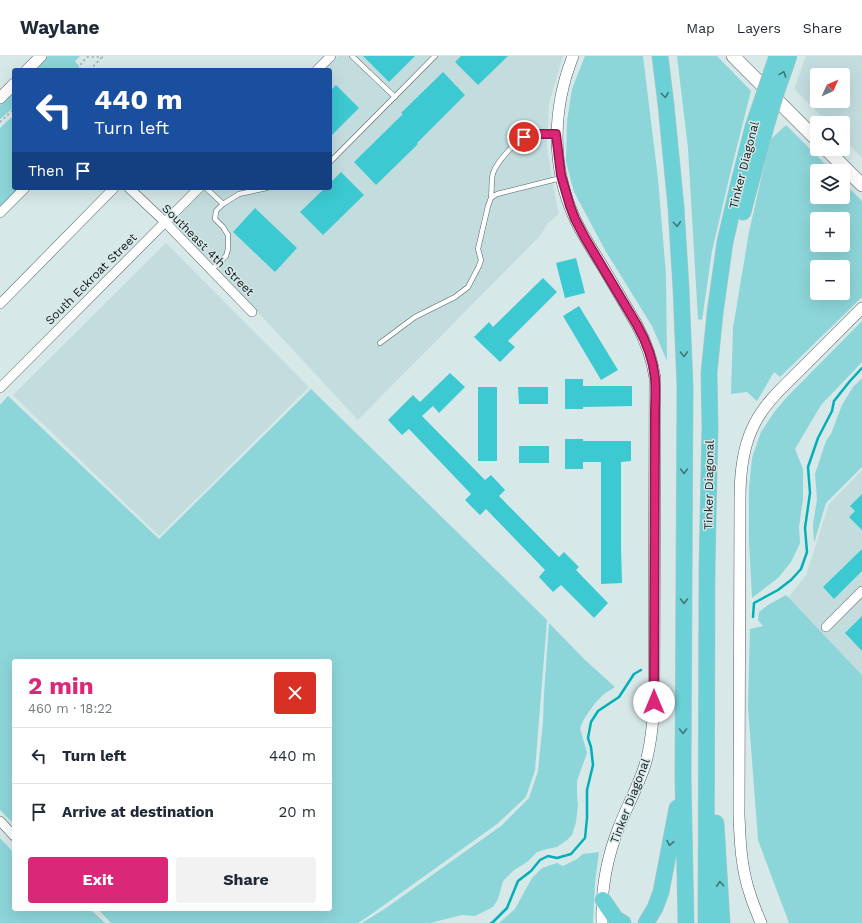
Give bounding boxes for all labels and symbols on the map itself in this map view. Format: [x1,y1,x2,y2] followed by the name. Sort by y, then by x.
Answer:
[810,68,850,108] north arrow
[779,70,787,77] one-way arrow
[660,92,669,98] one-way arrow
[726,119,762,210] street label: Tinker Diagonal
[507,120,541,154] pin
[159,201,257,299] street label: Southeast 4th Street
[672,221,681,227] one-way arrow
[42,230,140,328] street label: South Eckroat Street
[679,351,688,357] one-way arrow
[701,440,717,530] street label: Tinker Diagonal
[680,468,688,474] one-way arrow
[680,598,688,604] one-way arrow
[633,681,675,723] position arrow
[679,728,687,734] one-way arrow
[607,756,653,845] street label: Tinker Diagonal
[667,840,675,846] one-way arrow
[716,881,725,887] one-way arrow

